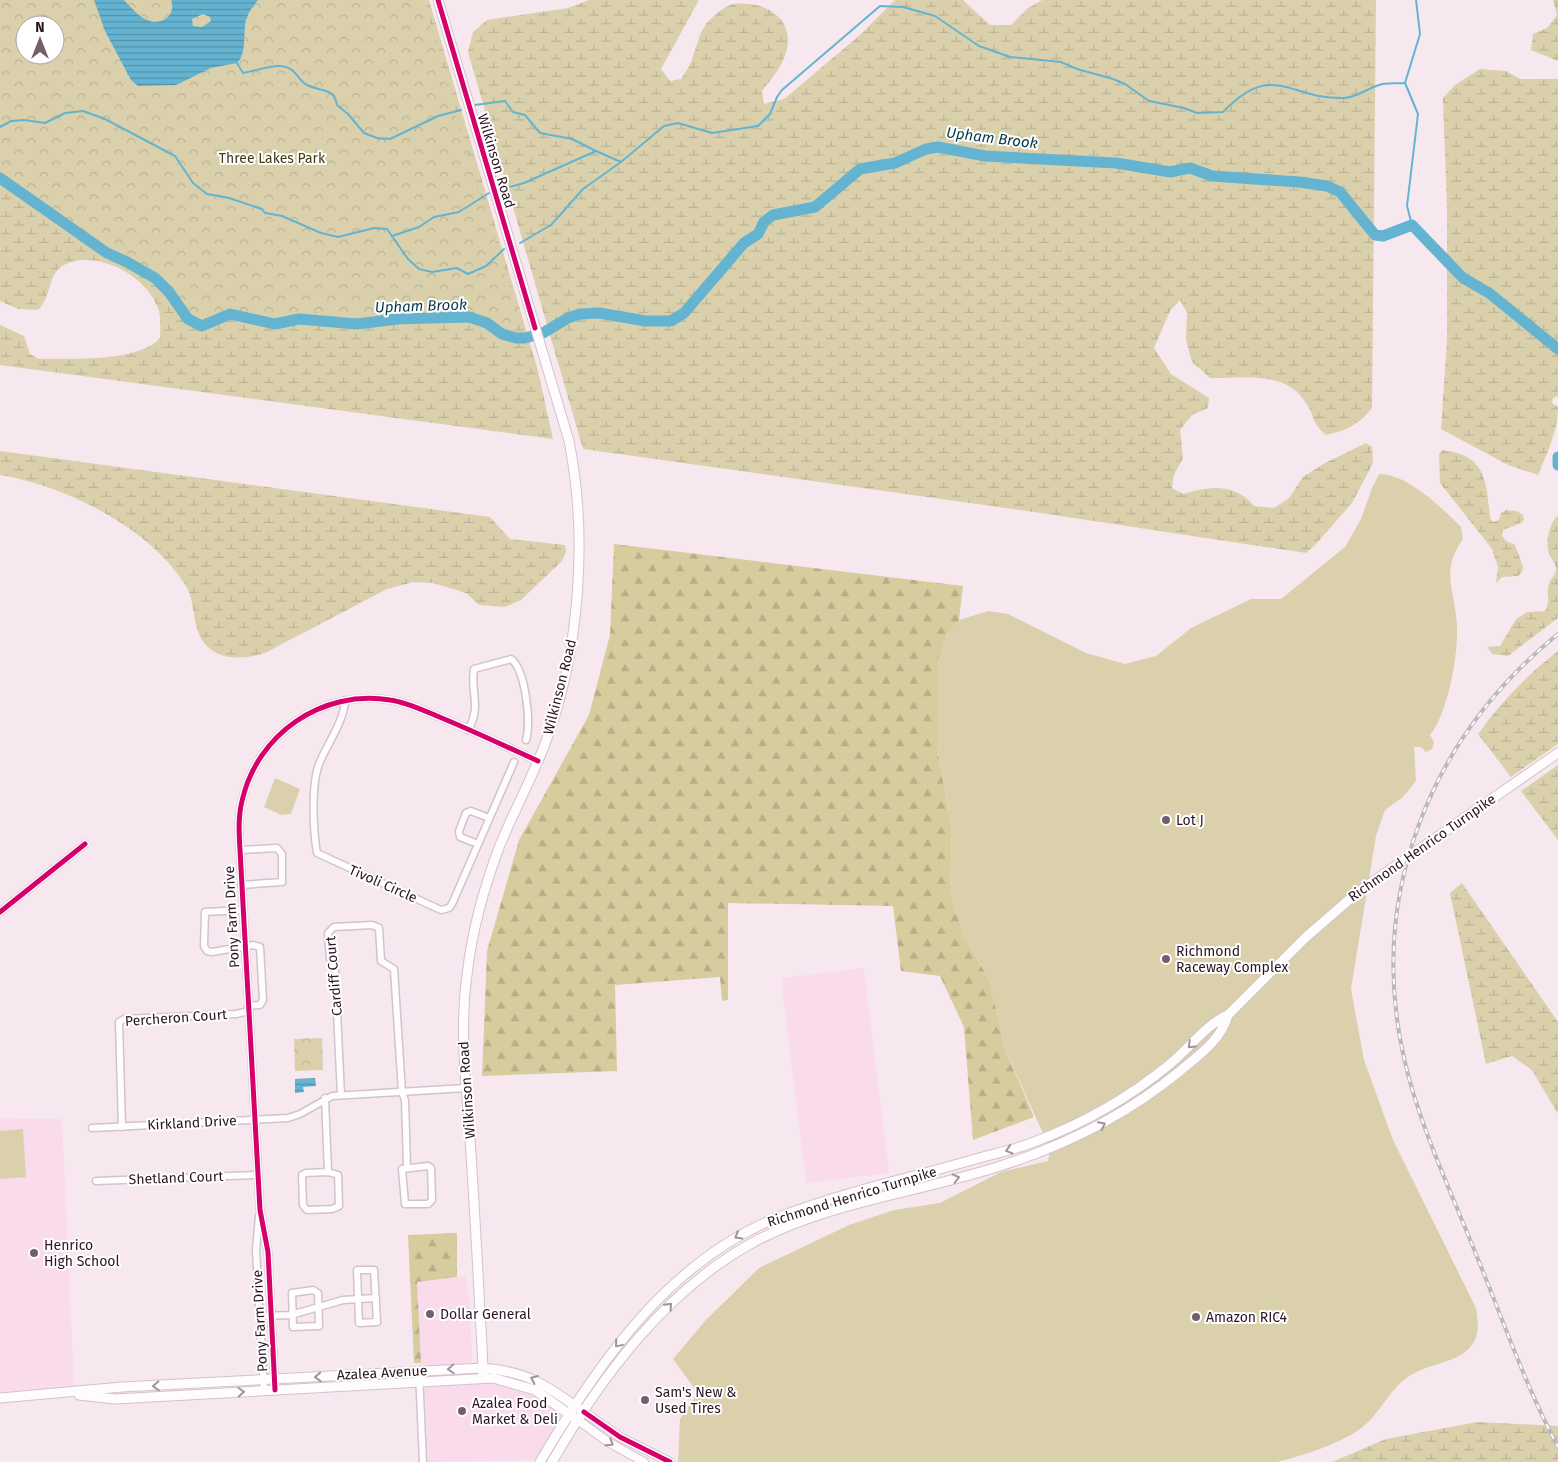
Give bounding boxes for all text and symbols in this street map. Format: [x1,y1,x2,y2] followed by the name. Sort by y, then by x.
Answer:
[15,15,65,65] north arrow
[35,19,45,36] text: N
[474,112,518,210] street label: Wilkinson Road
[945,123,1039,153] water label: Upham Brook
[219,150,326,167] park label: Three Lakes Park
[375,295,467,317] water label: Upham Brook
[540,637,580,737] street label: Wilkinson Road
[1345,791,1499,905] street label: Richmond Henrico Turnpike
[1176,812,1204,829] place label: Lot J
[1160,814,1172,826] marker: Lot J
[346,861,420,907] street label: Tivoli Circle
[221,866,243,968] street label: Pony Farm Drive
[322,934,346,1017] street label: Cardiff Court
[1176,943,1288,976] place label: Richmond Raceway Complex
[1160,953,1172,965] marker: Richmond Raceway Complex
[124,1006,229,1030] street label: Percheron Court
[1187,1039,1196,1048] one-way arrow
[455,1041,479,1139] street label: Wilkinson Road
[147,1112,237,1134] street label: Kirkland Drive
[1096,1121,1105,1131] one-way arrow
[1005,1144,1014,1154] one-way arrow
[765,1163,939,1231] street label: Richmond Henrico Turnpike
[128,1168,225,1188] street label: Shetland Court
[952,1173,961,1184] one-way arrow
[735,1230,744,1240] one-way arrow
[44,1237,120,1270] place label: Henrico High School
[28,1247,40,1259] marker: Henrico High School
[249,1270,271,1372] street label: Pony Farm Drive
[663,1303,672,1312] one-way arrow
[440,1306,531,1323] place label: Dollar General
[424,1308,436,1320] marker: Dollar General
[1206,1309,1287,1326] place label: Amazon RIC4
[1190,1311,1202,1323] marker: Amazon RIC4
[615,1339,624,1348] one-way arrow
[336,1362,428,1384] street label: Azalea Avenue
[447,1364,455,1375] one-way arrow
[314,1371,322,1382] one-way arrow
[530,1375,539,1385] one-way arrow
[151,1380,159,1391] one-way arrow
[655,1384,736,1417] place label: Sam's New & Used Tires
[237,1387,245,1398] one-way arrow
[639,1394,651,1406] marker: Sam's New & Used Tires
[472,1395,558,1428] place label: Azalea Food Market & Deli
[456,1405,468,1417] marker: Azalea Food Market & Deli
[604,1437,614,1446] one-way arrow

